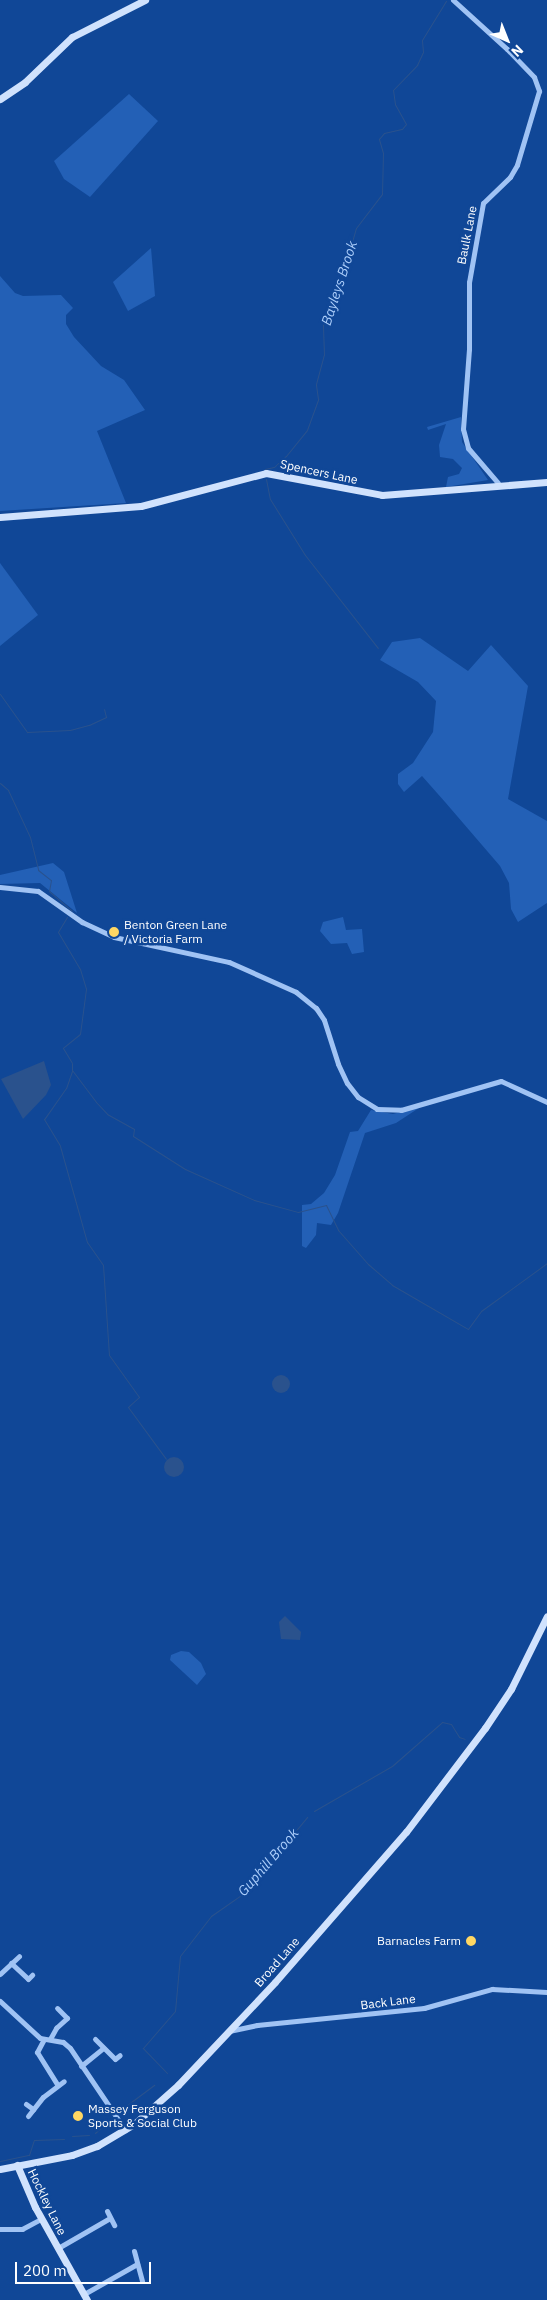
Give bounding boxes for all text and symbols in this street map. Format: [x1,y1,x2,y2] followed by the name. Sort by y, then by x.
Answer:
[482,15,532,65] north arrow
[508,41,527,61] text: N
[454,205,480,265] street label: Baulk Lane
[317,239,361,327] water label: Bayleys Brook
[279,457,359,487] street label: Spencers Lane
[124,918,227,946] place label: Benton Green Lane / Victoria Farm
[108,926,120,938] marker: Benton Green Lane / Victoria Farm
[234,1825,302,1899] water label: Guphill Brook
[252,1934,302,1990] street label: Broad Lane
[377,1934,461,1948] place label: Barnacles Farm
[465,1935,477,1947] marker: Barnacles Farm
[360,1991,416,2013] street label: Back Lane
[88,2102,197,2130] place label: Massey Ferguson Sports & Social Club
[72,2110,84,2122] marker: Massey Ferguson Sports & Social Club
[25,2166,69,2238] street label: Hockley Lane
[18,2252,154,2284] scale bar
[23,2261,67,2280] text: 200 m

